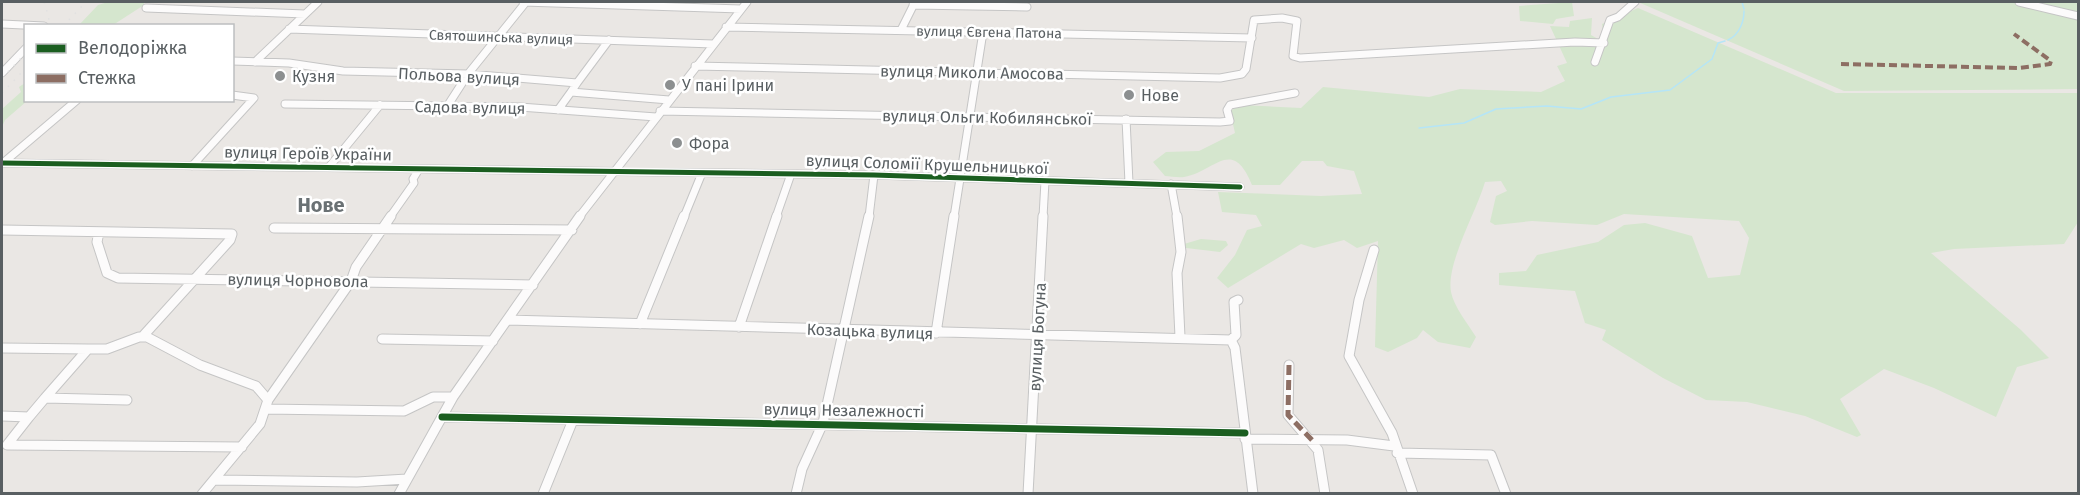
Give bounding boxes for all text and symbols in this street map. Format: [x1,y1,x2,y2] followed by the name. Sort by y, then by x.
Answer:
[916,23,1062,42] street label: вулиця Євгена Патона
[24,24,234,102] legend
[429,26,573,49] street label: Святошинська вулиця
[78,37,187,59] text: Велодоріжка
[880,61,1064,84] street label: вулиця Миколи Амосова
[398,64,520,89] street label: Польова вулиця
[78,67,136,89] text: Стежка
[292,67,335,86] place label: Кузня
[273,69,287,83] marker: Кузня
[682,76,774,95] place label: У пані Ірини
[663,78,677,92] marker: У пані Ірини
[1141,86,1179,105] place label: Нове
[1122,88,1136,102] marker: Нове
[414,97,526,118] street label: Садова вулиця
[882,106,1092,129] street label: вулиця Ольги Кобилянської
[689,134,730,153] place label: Фора
[670,136,684,150] marker: Фора
[224,143,392,164] street label: вулиця Героїв України
[805,151,1049,178] street label: вулиця Соломії Крушельницької
[297,193,345,217] district label: Нове
[227,270,369,291] street label: вулиця Чорновола
[1025,282,1050,392] street label: вулиця Богуна
[806,320,934,343] street label: Козацька вулиця
[763,400,925,421] street label: вулиця Незалежності

